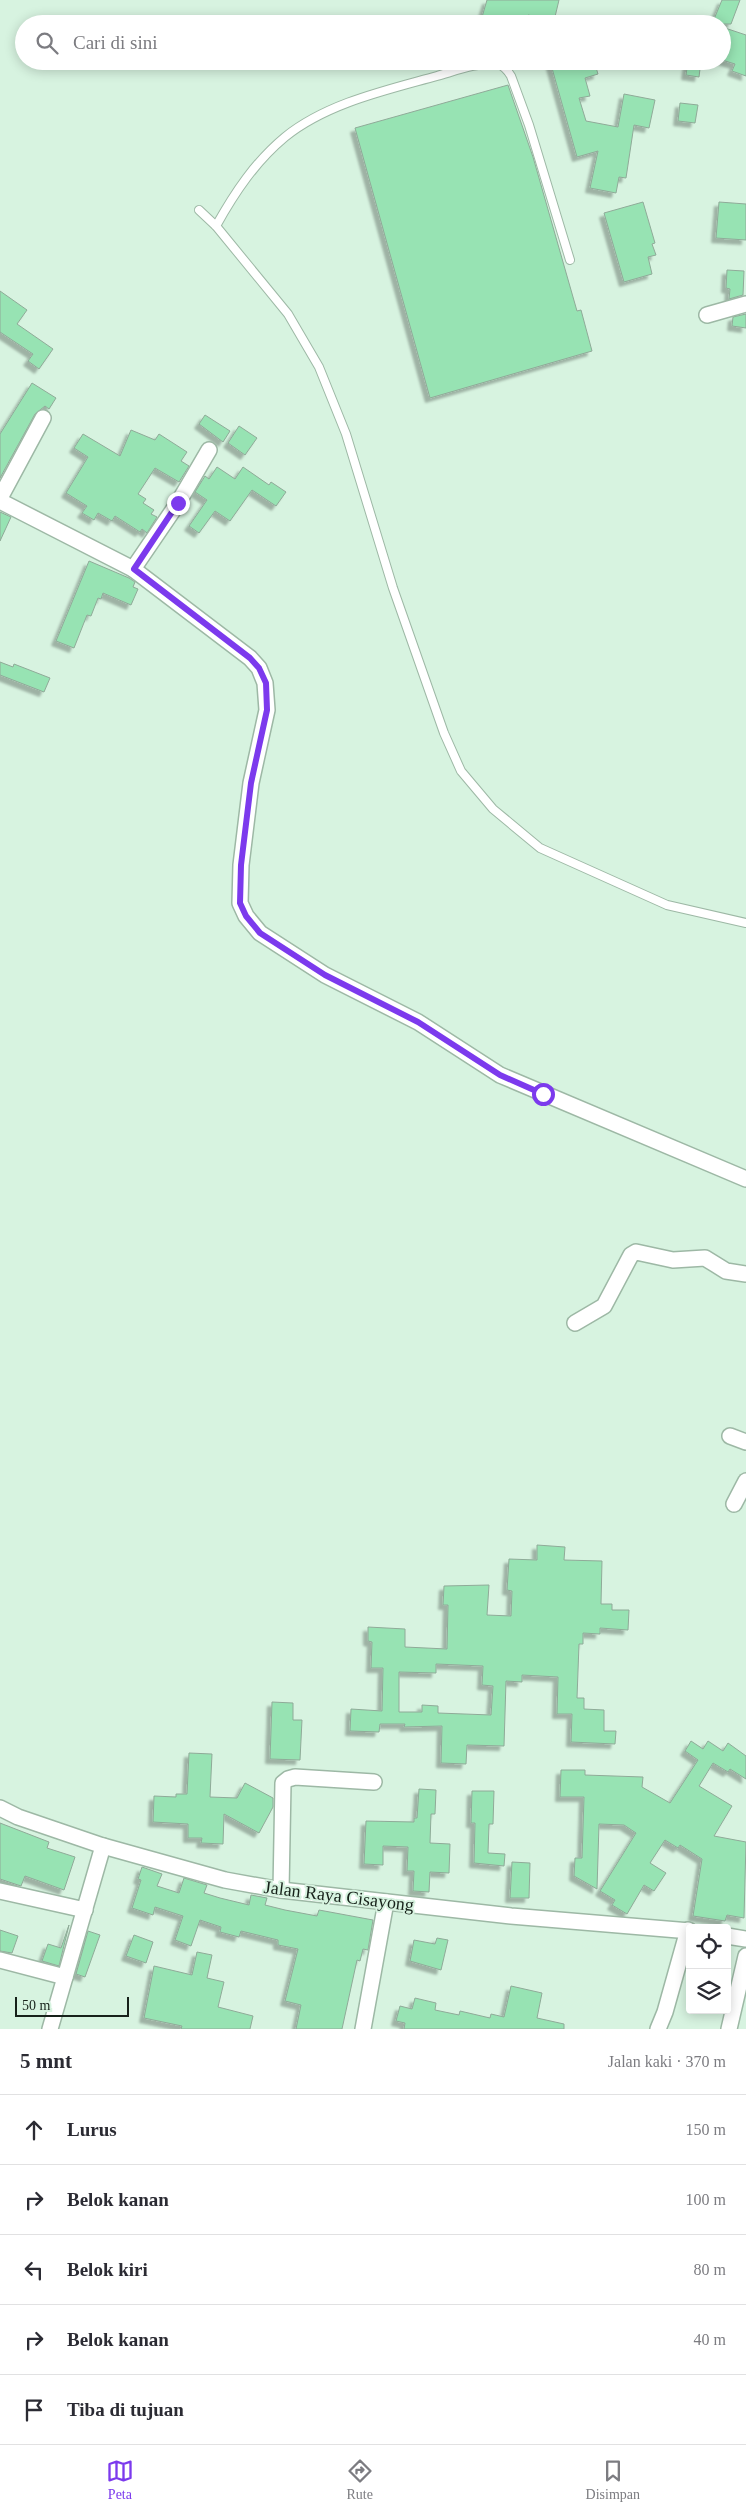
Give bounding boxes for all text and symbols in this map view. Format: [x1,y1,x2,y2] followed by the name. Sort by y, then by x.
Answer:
[15,15,731,70] search box
[33,29,61,57] icon: search
[73,32,157,53] text: Cari di sini
[167,492,190,515] route end
[532,1083,555,1106] route start
[263,1877,415,1915] street label: Jalan Raya Cisayong
[686,1924,731,2014] map controls
[686,1924,731,1969] button: locate
[686,1969,731,2014] button: layers
[15,1994,129,2017] scale bar
[22,1998,50,2013] text: 50 m
[20,2049,72,2073] text: 5 mnt
[608,2053,726,2070] text: Jalan kaki · 370 m
[20,2116,48,2144] icon: ahead
[67,2119,117,2140] text: Lurus
[686,2121,726,2138] text: 150 m
[20,2186,48,2214] icon: right
[67,2189,169,2210] text: Belok kanan
[686,2191,726,2208] text: 100 m
[20,2256,48,2284] icon: left
[67,2259,148,2280] text: Belok kiri
[694,2261,726,2278] text: 80 m
[20,2326,48,2354] icon: right
[67,2329,169,2350] text: Belok kanan
[694,2331,726,2348] text: 40 m
[20,2396,48,2424] icon: arrive
[67,2399,184,2420] text: Tiba di tujuan
[106,2457,134,2503] tab: Peta
[346,2457,374,2503] tab: Rute
[586,2457,640,2503] tab: Disimpan

